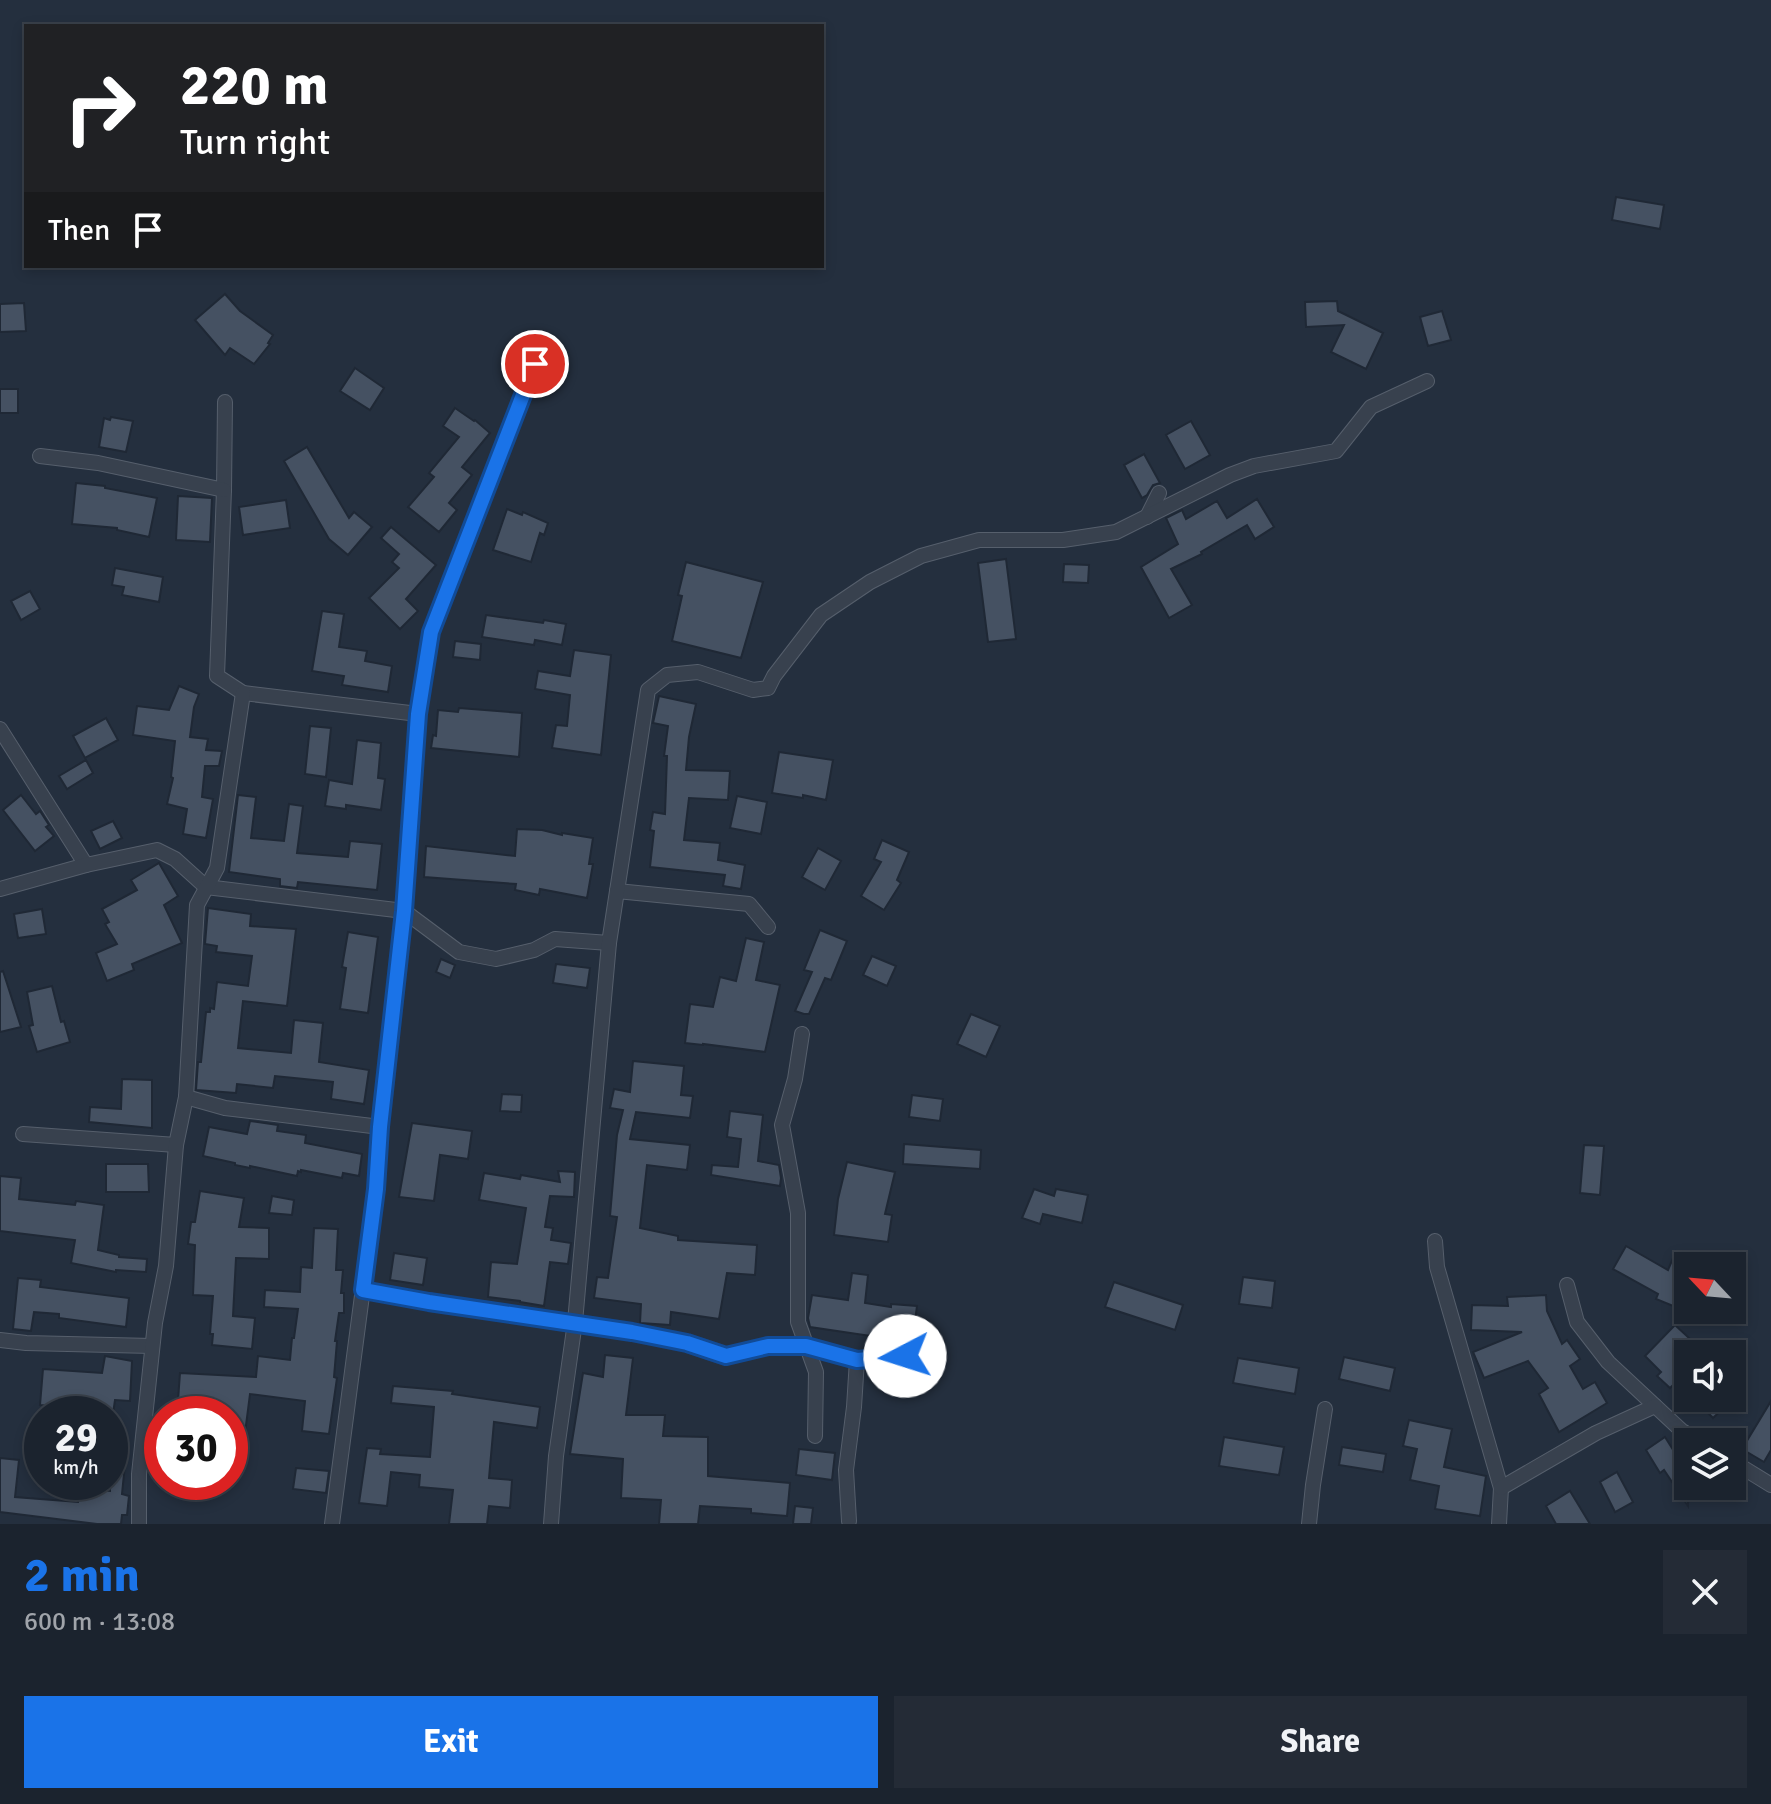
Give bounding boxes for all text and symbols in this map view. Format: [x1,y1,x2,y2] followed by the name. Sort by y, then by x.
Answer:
[180,51,328,120] text: 220 m
[48,56,152,160] icon: right
[180,120,330,165] text: Turn right
[126,208,170,252] icon: arrive
[48,212,110,249] text: Then
[501,330,569,398] pin
[513,342,557,386] icon: arrive
[1674,1252,1746,1324] north arrow
[1674,1252,1746,1500] map controls
[863,1314,947,1398] position arrow
[1674,1340,1746,1412] button: sound
[144,1396,248,1500] speed limit sign: 30
[54,1413,98,1463] text: 29
[1674,1428,1746,1500] button: layers
[53,1455,99,1480] text: km/h
[24,1546,140,1605] text: 2 min
[1663,1550,1747,1634] button: close
[24,1606,175,1638] text: 600 m · 13:08
[24,1696,878,1788] button: Exit
[894,1696,1747,1788] button: Share

